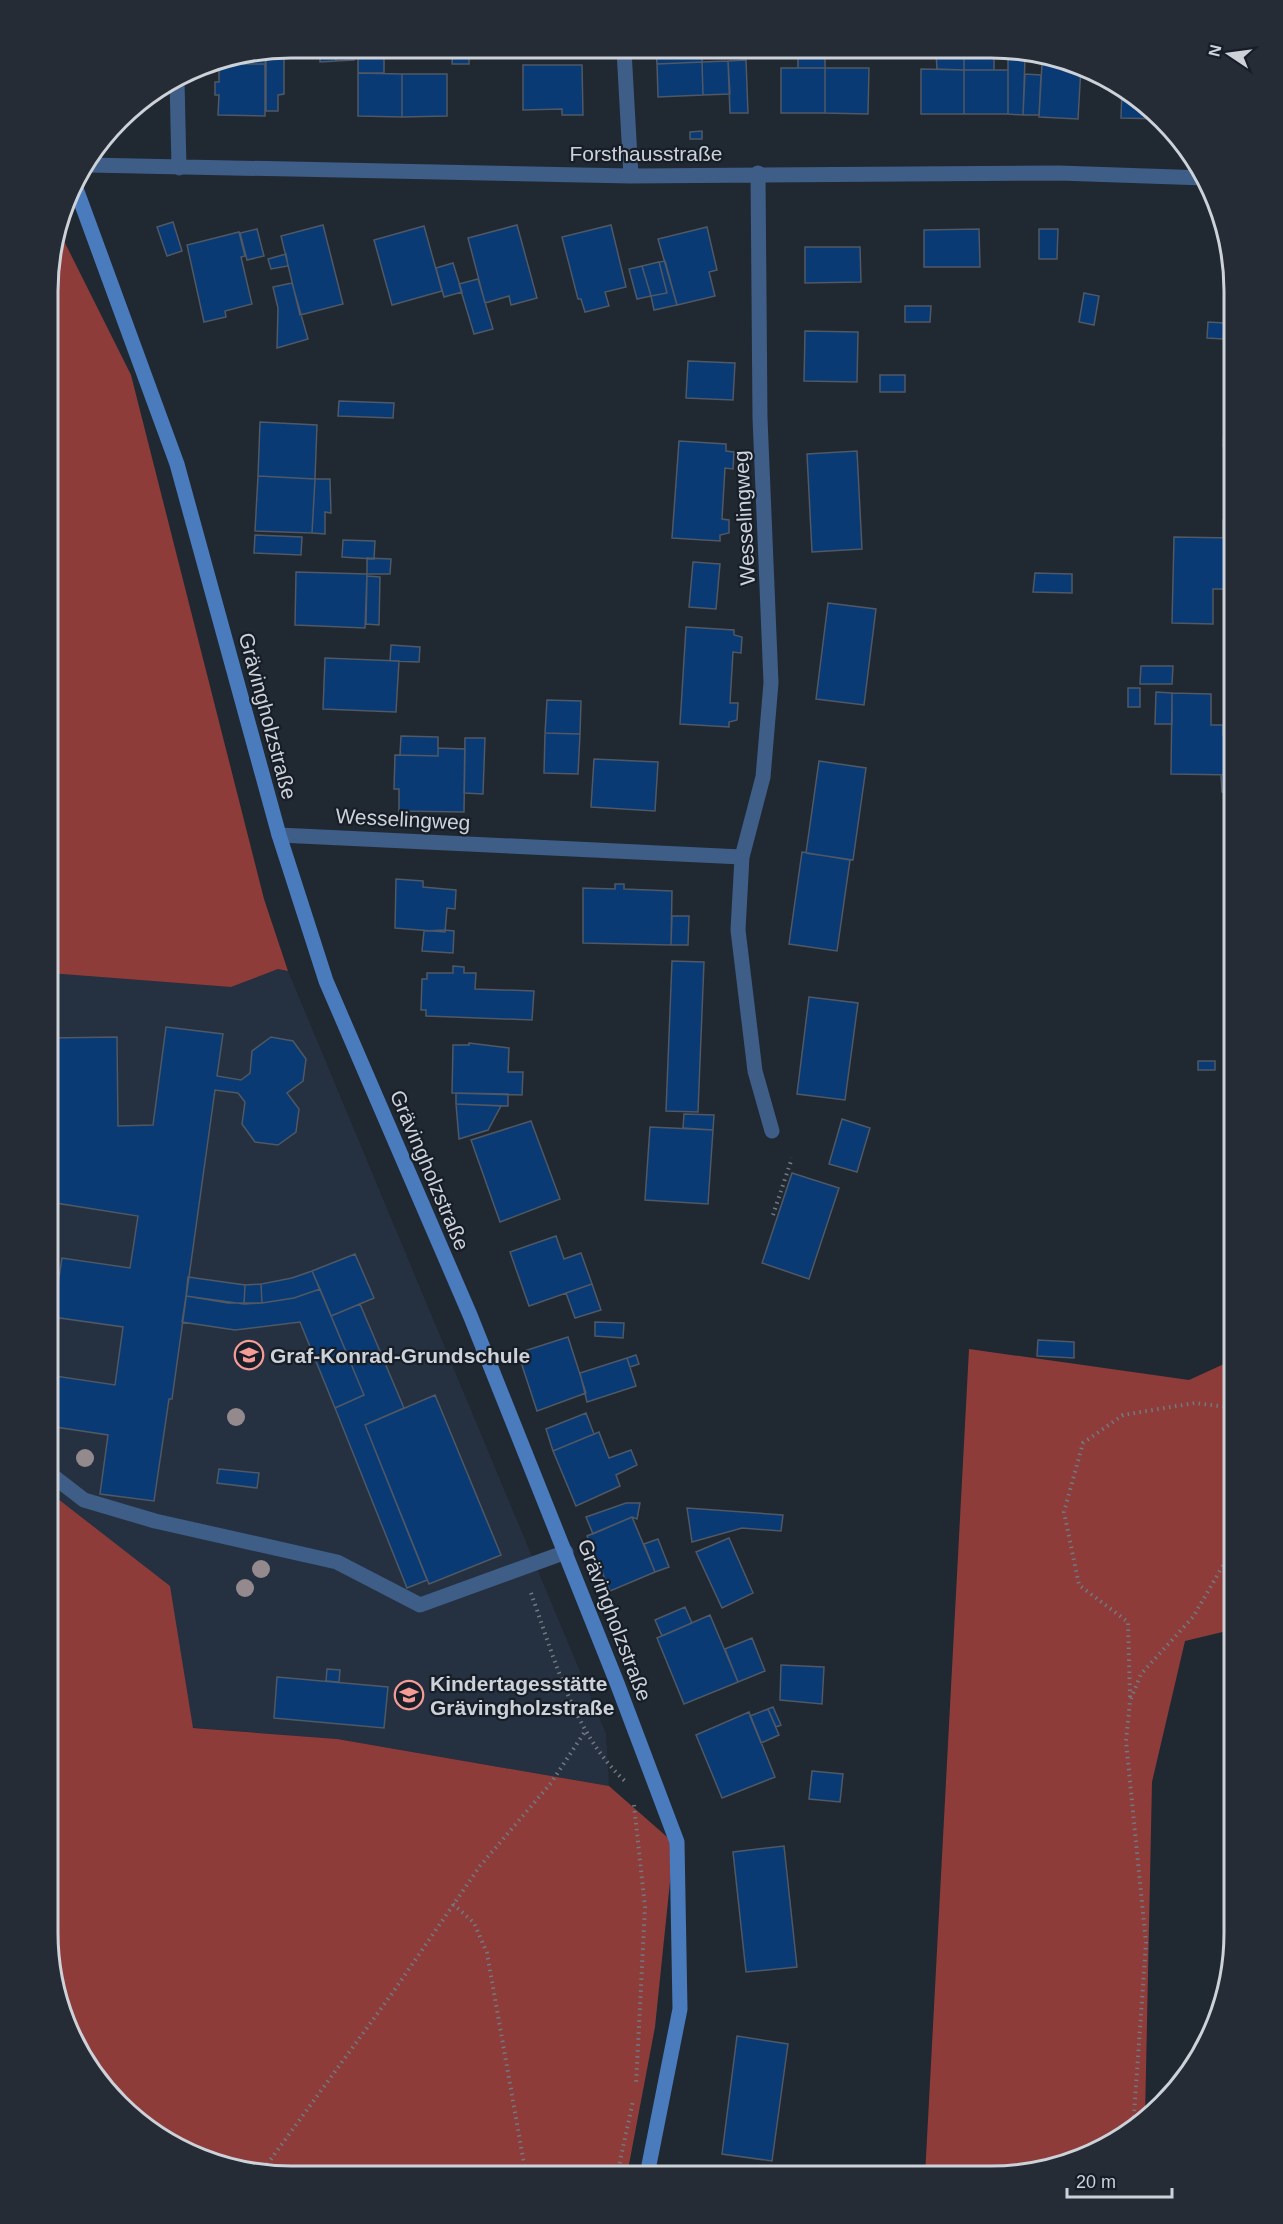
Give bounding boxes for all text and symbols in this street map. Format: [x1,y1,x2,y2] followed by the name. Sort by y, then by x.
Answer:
[1199,24,1259,84] north arrow
[1205,43,1224,58] text: N
[570,142,722,165] street label: Forsthausstraße
[729,450,759,586] street label: Wesselingweg
[235,630,301,802] street label: Grävingholzstraße
[335,804,471,834] street label: Wesselingweg
[386,1087,474,1253] street label: Grävingholzstraße
[233,1339,265,1371] school or university icon: Graf-Konrad-Grundschule
[270,1344,530,1367] place label: Graf-Konrad-Grundschule
[574,1536,656,1704] street label: Grävingholzstraße
[430,1672,614,1719] place label: Kindertagesstätte Grävingholzstraße
[393,1679,425,1711] school or university icon: Kindertagesstätte Grävingholzstraße
[1067,2161,1172,2199] scale bar
[1076,2172,1116,2192] text: 20 m

